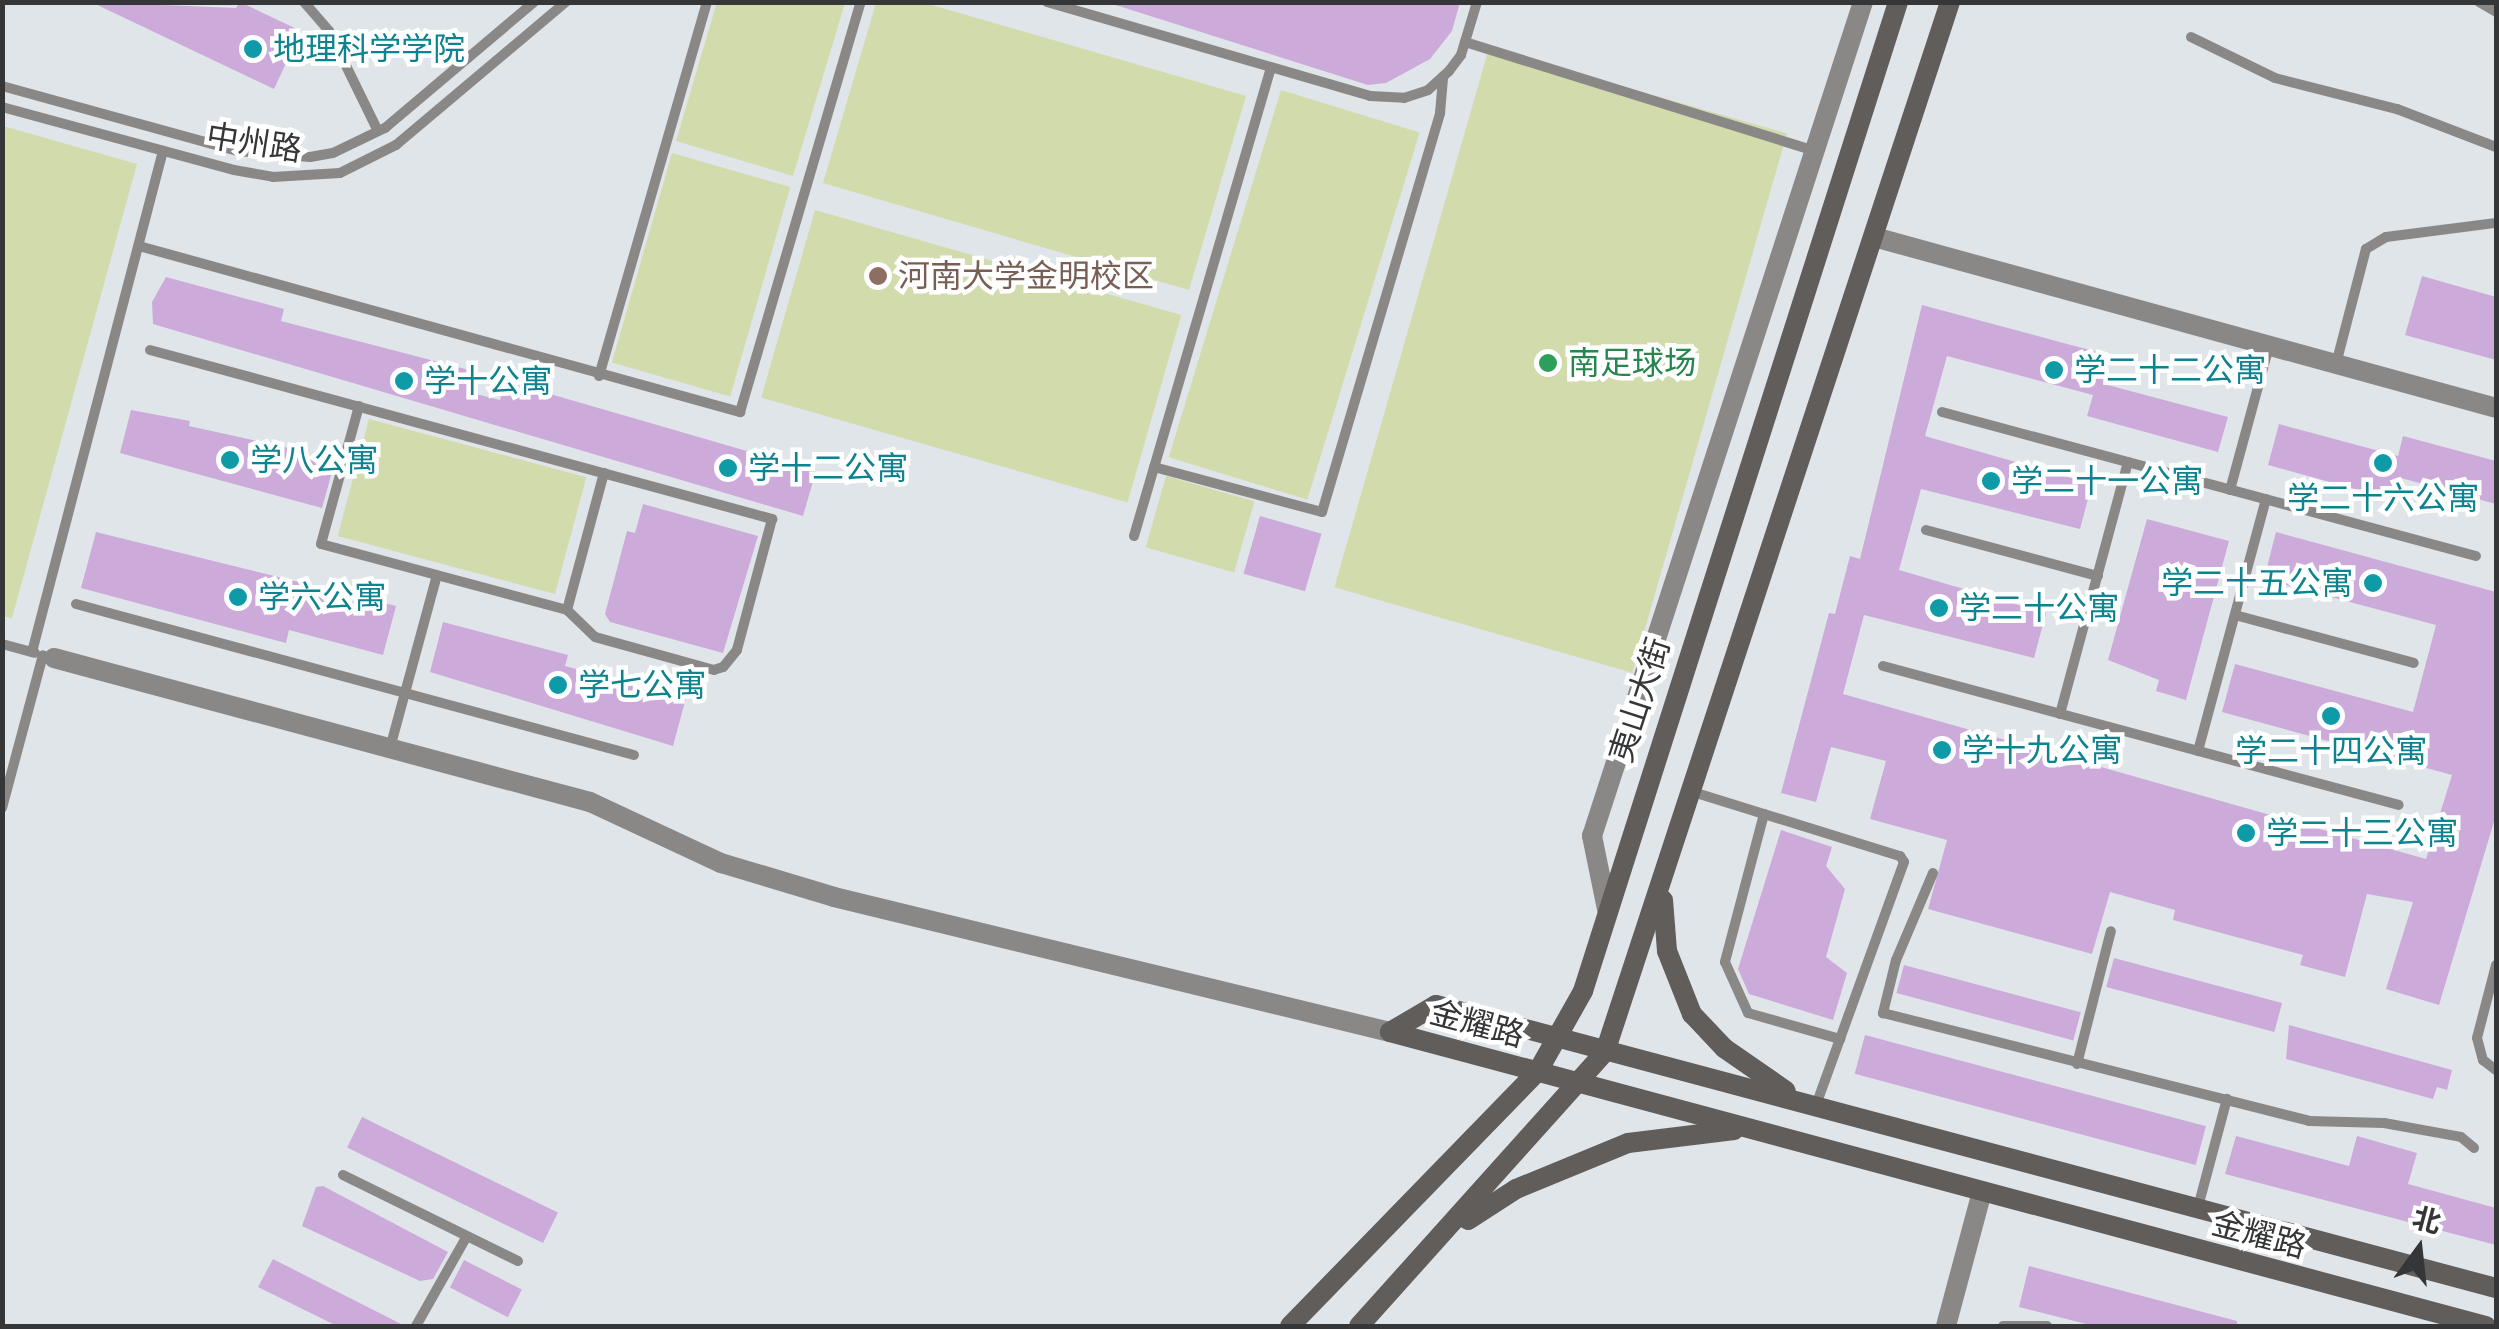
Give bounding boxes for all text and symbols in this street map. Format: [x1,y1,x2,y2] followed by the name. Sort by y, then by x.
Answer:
[273,30,465,68] place label: 地理科学学院
[242,38,264,60] marker: 地理科学学院
[204,117,304,169] street label: 中州路
[898,257,1154,295] place label: 河南大学金明校区
[867,265,889,287] marker: 河南大学金明校区
[1568,344,1696,382] place label: 南足球场
[2074,351,2266,389] place label: 学二十二公寓
[1537,352,1559,374] marker: 南足球场
[2043,359,2065,381] marker: 学二十二公寓
[424,362,552,400] place label: 学十公寓
[393,370,415,392] marker: 学十公寓
[250,441,378,479] place label: 学八公寓
[219,449,241,471] marker: 学八公寓
[748,449,908,487] place label: 学十二公寓
[2372,452,2394,474] marker: 学二十六公寓
[717,457,739,479] marker: 学十二公寓
[2011,462,2203,500] place label: 学二十一公寓
[1980,470,2002,492] marker: 学二十一公寓
[2287,479,2479,517] place label: 学二十六公寓
[2161,564,2353,602] place label: 学二十五公寓
[2362,572,2384,594] marker: 学二十五公寓
[258,578,386,616] place label: 学六公寓
[227,586,249,608] marker: 学六公寓
[1959,589,2119,627] place label: 学二十公寓
[1928,597,1950,619] marker: 学二十公寓
[1602,633,1678,767] street label: 夷山大街
[578,666,706,704] place label: 学七公寓
[547,674,569,696] marker: 学七公寓
[2320,705,2342,727] marker: 学二十四公寓
[1962,731,2122,769] place label: 学十九公寓
[2235,732,2427,770] place label: 学二十四公寓
[1931,739,1953,761] marker: 学十九公寓
[2266,814,2458,852] place label: 学二十三公寓
[2235,822,2257,844] marker: 学二十三公寓
[1426,993,1528,1055] street label: 金耀路
[2369,1199,2469,1299] north arrow
[2409,1199,2445,1241] text: 北
[2208,1204,2310,1266] street label: 金耀路

